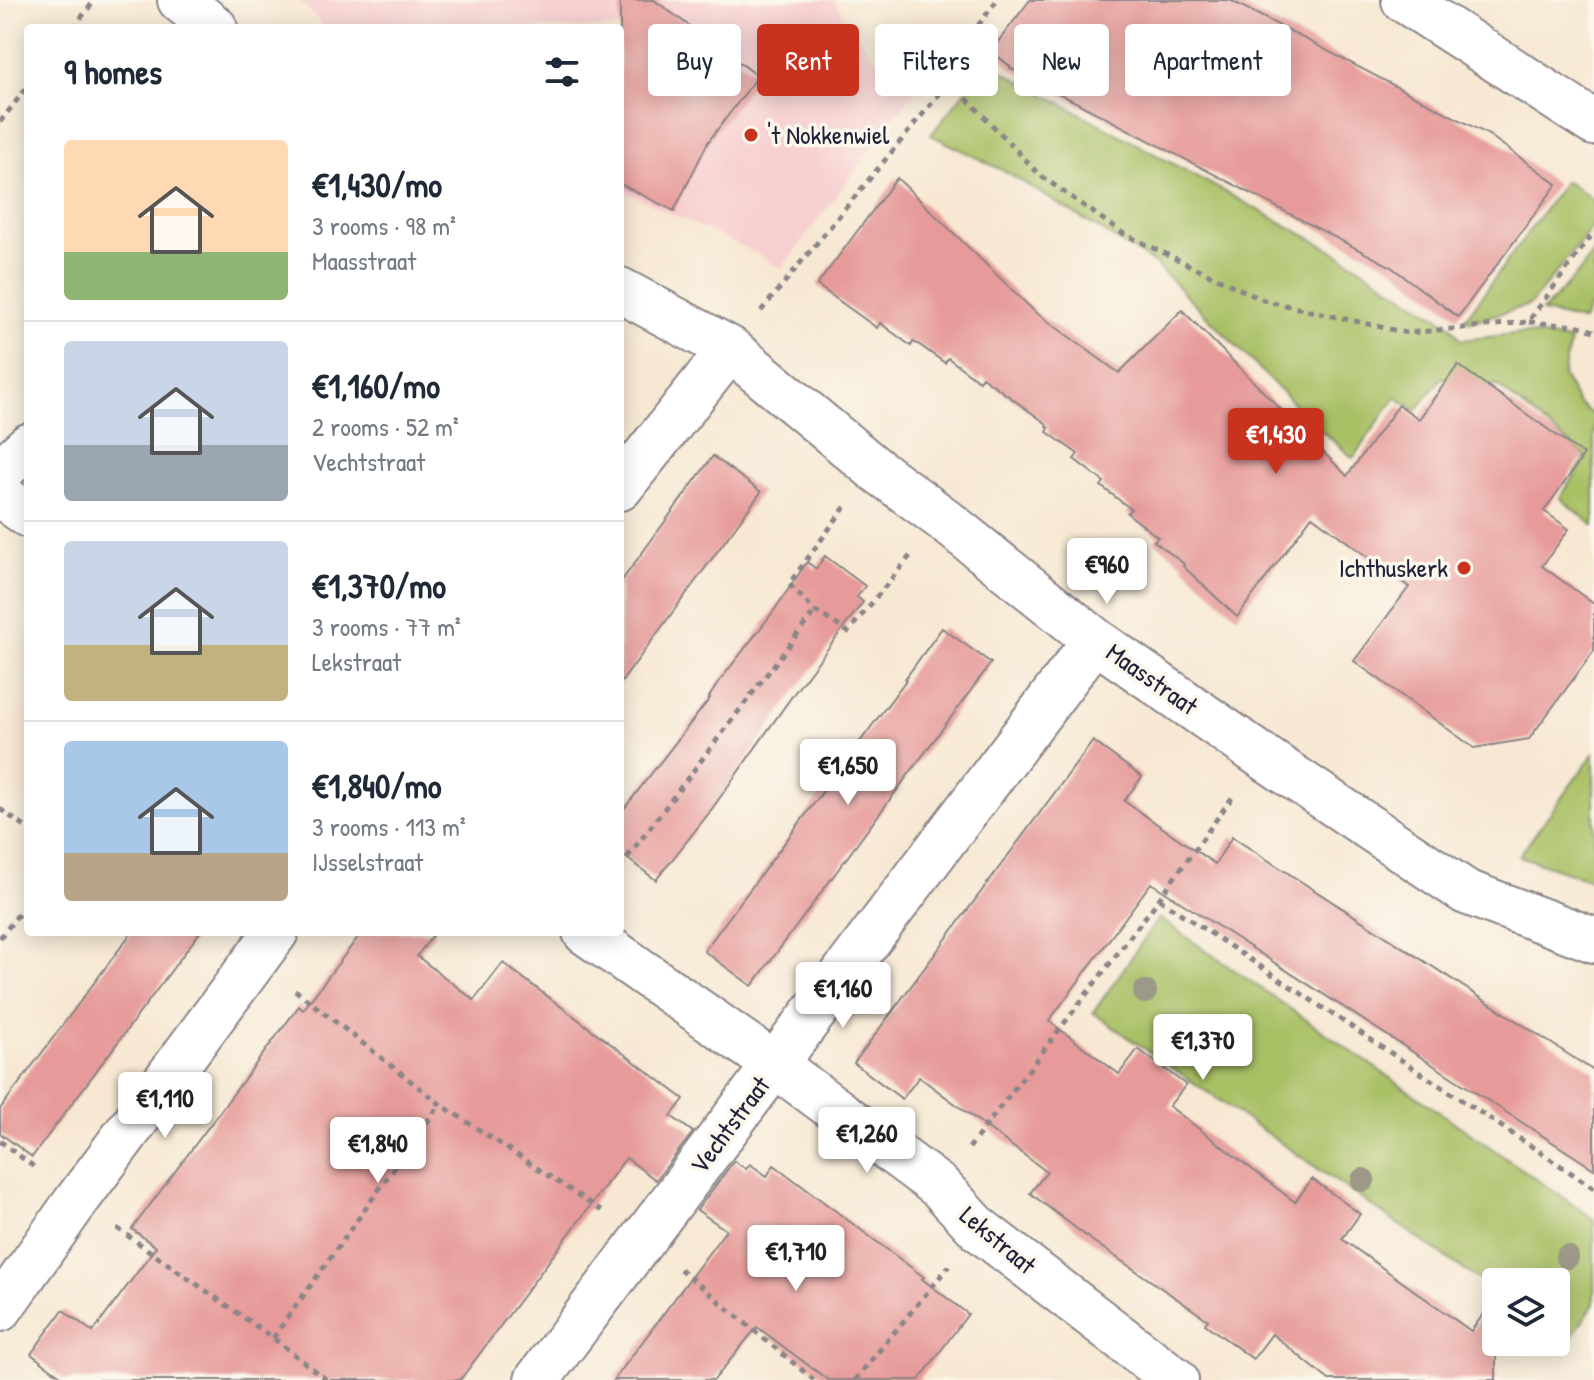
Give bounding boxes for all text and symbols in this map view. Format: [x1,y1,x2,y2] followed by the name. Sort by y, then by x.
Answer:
[648,24,741,96] chip: Buy
[757,24,859,96] chip: Rent
[875,24,998,96] chip: Filters
[1014,24,1109,96] chip: New
[1125,24,1291,96] chip: Apartment
[64,49,162,95] text: 9 homes
[540,50,584,94] icon: filters
[767,117,889,152] place label: 't Nokkenwiel
[742,126,760,144] marker: 't Nokkenwiel
[312,162,442,208] text: €1,430/mo
[128,172,224,268] icon: home
[312,208,456,243] text: 3 rooms · 98 m²
[312,243,416,278] text: Maasstraat
[312,363,440,409] text: €1,160/mo
[128,373,224,469] icon: home
[1211,408,1341,476] pin: €1,430
[312,409,459,444] text: 2 rooms · 52 m²
[1246,416,1306,451] text: €1,430
[312,444,425,479] text: Vechtstraat
[1060,538,1154,606] pin: €960
[1085,546,1129,581] text: €960
[1339,550,1448,585] place label: Ichthuskerk
[1455,559,1473,577] marker: Ichthuskerk
[312,563,446,609] text: €1,370/mo
[128,573,224,669] icon: home
[312,609,461,644] text: 3 rooms · 77 m²
[1100,634,1206,723] street label: Maasstraat
[312,644,401,679] text: Lekstraat
[783,739,913,807] pin: €1,650
[818,747,878,782] text: €1,650
[312,763,441,809] text: €1,840/mo
[128,773,224,869] icon: home
[312,809,466,844] text: 3 rooms · 113 m²
[312,844,423,879] text: IJsselstraat
[778,962,908,1030] pin: €1,160
[814,970,872,1005] text: €1,160
[1138,1014,1268,1082] pin: €1,370
[1171,1022,1235,1057] text: €1,370
[682,1068,778,1180] street label: Vechtstraat
[100,1072,230,1140] pin: €1,110
[136,1080,194,1115] text: €1,110
[802,1107,932,1175] pin: €1,260
[836,1115,898,1150] text: €1,260
[313,1117,443,1185] pin: €1,840
[348,1125,408,1160] text: €1,840
[953,1198,1045,1282] street label: Lekstraat
[731,1225,861,1293] pin: €1,710
[765,1233,827,1268] text: €1,710
[1482,1268,1570,1356] map controls
[1482,1268,1570,1356] button: layers

